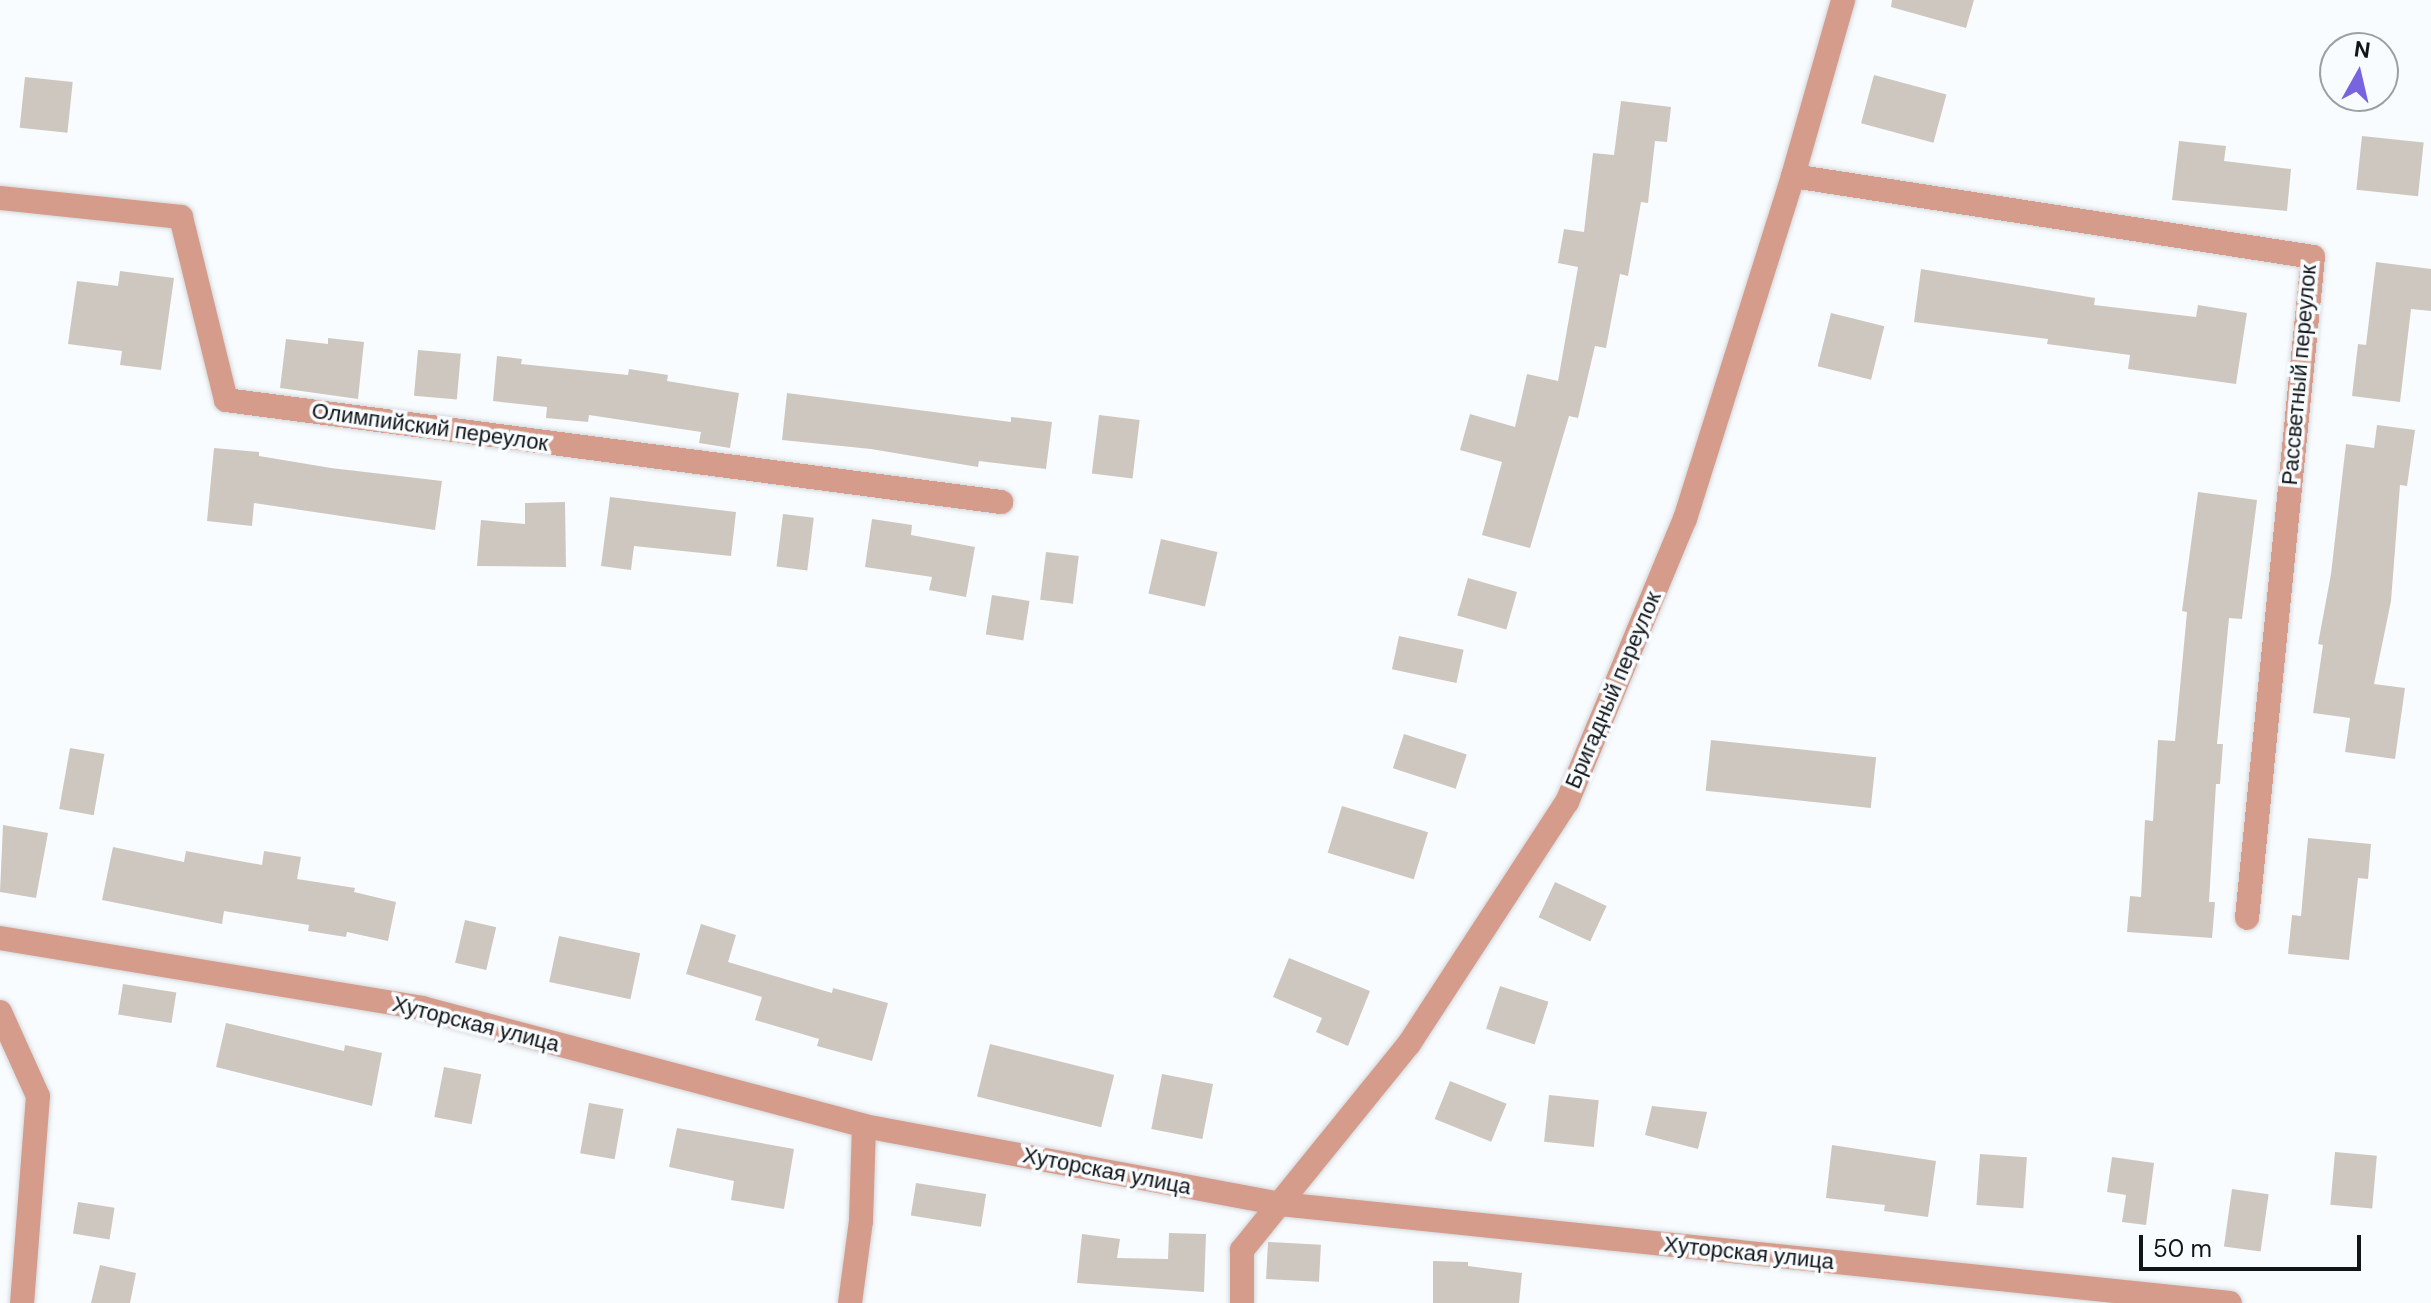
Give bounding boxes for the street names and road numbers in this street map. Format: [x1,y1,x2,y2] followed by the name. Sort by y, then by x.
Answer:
[2276,264,2322,486] street label: Рассветный переулок
[310,397,550,457] street label: Олимпийский переулок
[1560,587,1666,793] street label: Бригадный переулок
[390,990,562,1058] street label: Хуторская улица
[1021,1142,1193,1200] street label: Хуторская улица
[1663,1231,1835,1275] street label: Хуторская улица

